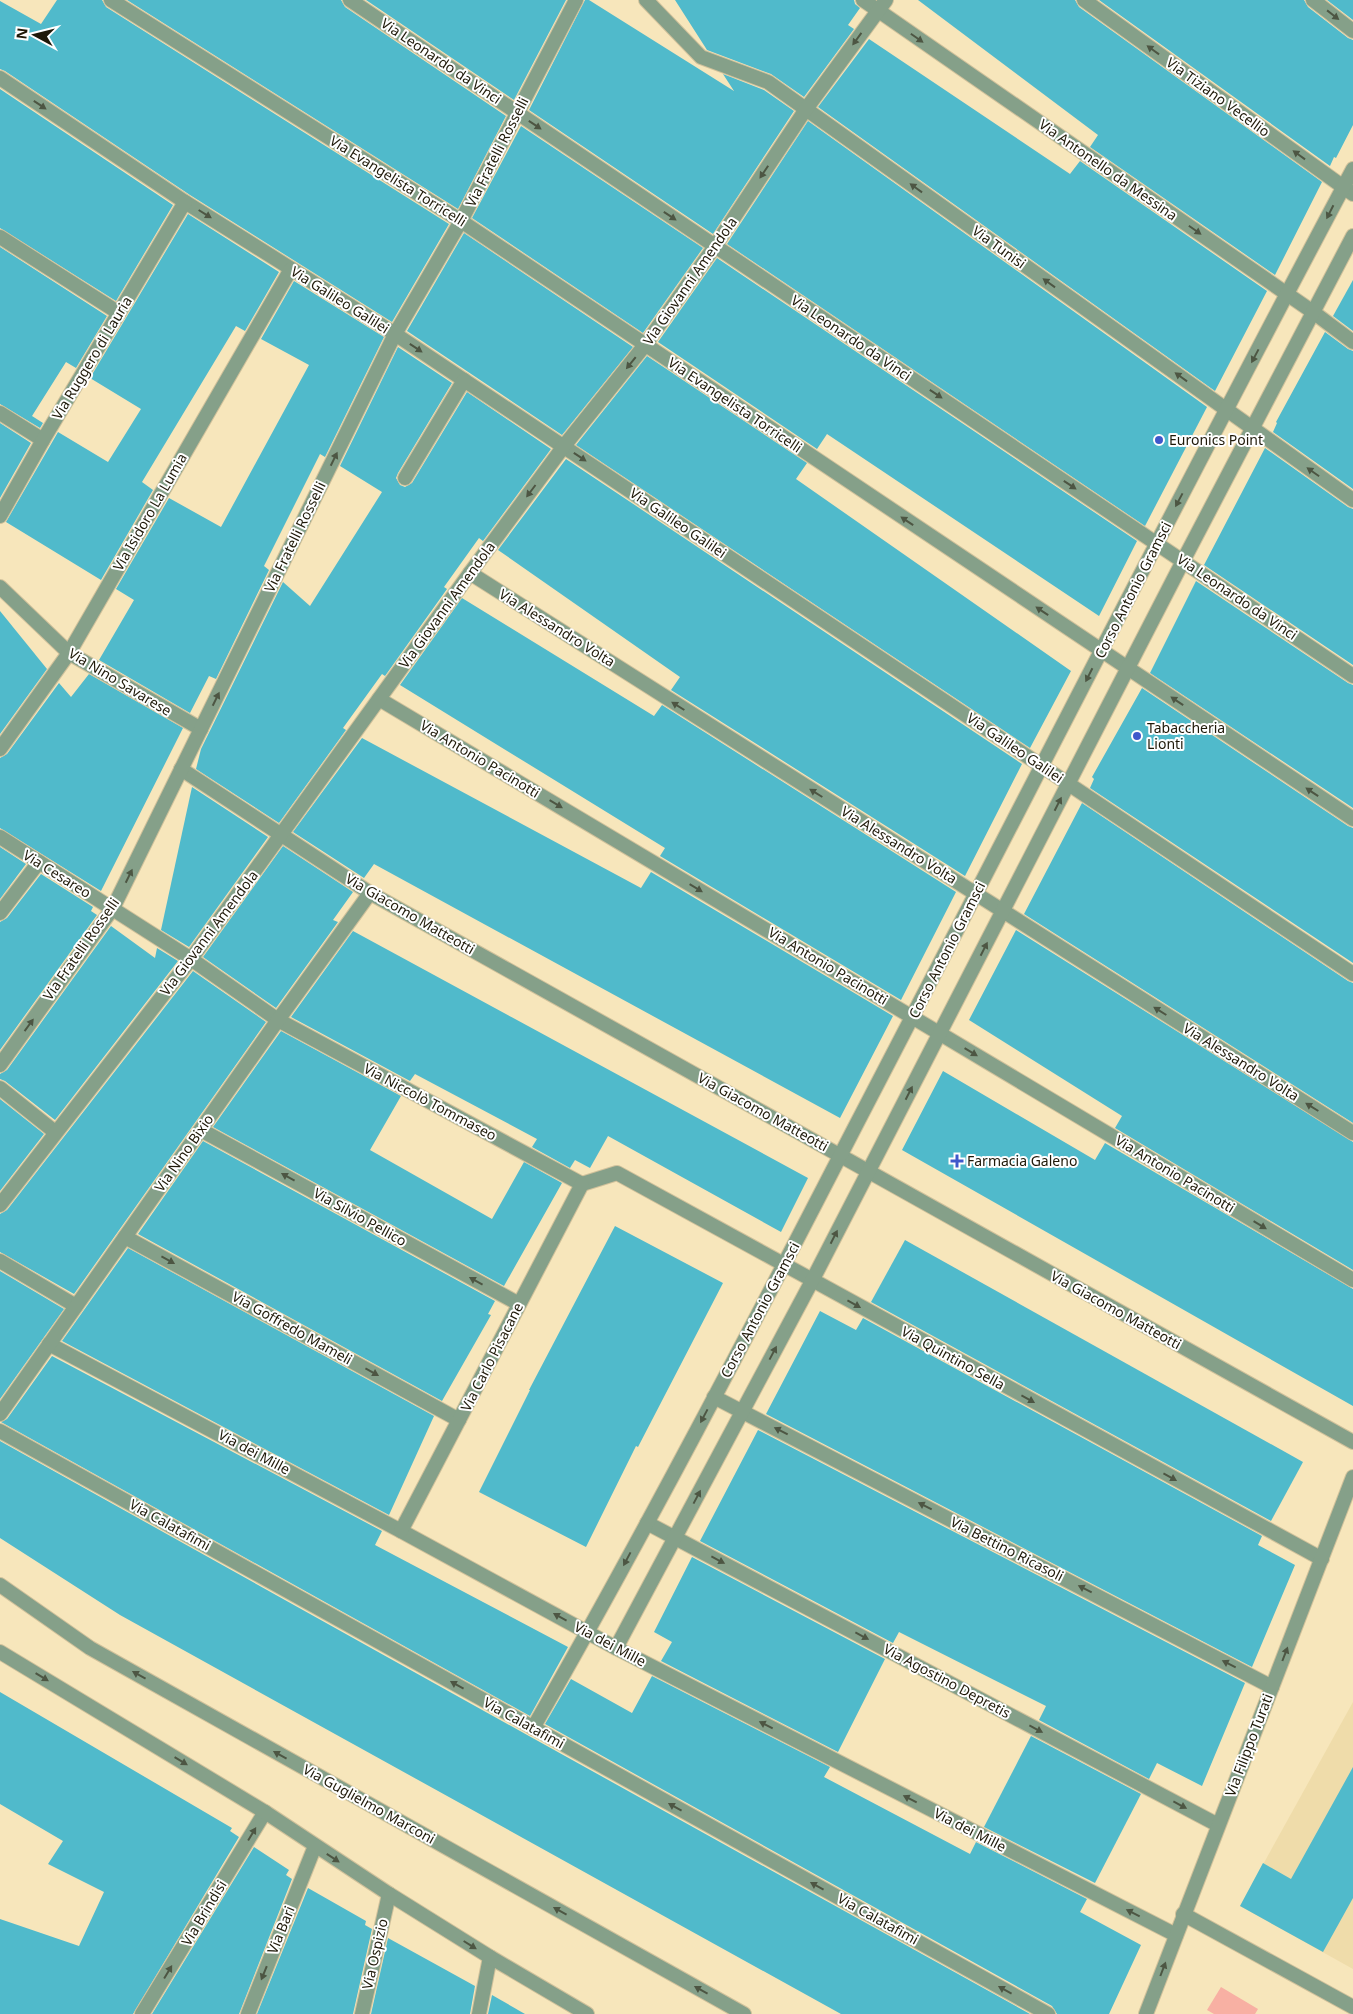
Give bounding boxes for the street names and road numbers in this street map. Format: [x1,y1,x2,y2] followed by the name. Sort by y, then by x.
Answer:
[378,13,505,108] street label: Via Leonardo da Vinci
[1163,53,1274,141] street label: Via Tiziano Vecellio
[461,94,532,210] street label: Via Fratelli Rosselli
[1035,115,1181,225] street label: Via Antonello da Messina
[326,131,470,230] street label: Via Evangelista Torricelli
[638,213,741,348] street label: Via Giovanni Amendola
[969,221,1030,272] street label: Via Tunisi
[287,262,393,338] street label: Via Galileo Galilei
[788,290,915,385] street label: Via Leonardo da Vinci
[47,293,136,423] street label: Via Ruggero di Lauria
[665,353,806,457] street label: Via Evangelista Torricelli
[108,450,191,574] street label: Via Isidoro La Lumia
[260,478,330,595] street label: Via Fratelli Rosselli
[626,483,730,562] street label: Via Galileo Galilei
[1090,518,1175,661] street label: Corso Antonio Gramsci
[394,538,499,672] street label: Via Giovanni Amendola
[1174,549,1301,644] street label: Via Leonardo da Vinci
[496,584,619,671] street label: Via Alessandro Volta
[65,643,175,720] street label: Via Nino Savarese
[963,708,1067,787] street label: Via Galileo Galilei
[417,715,544,802] street label: Via Antonio Pacinotti
[838,801,961,888] street label: Via Alessandro Volta
[20,845,95,902] street label: Via Cesareo
[155,866,262,999] street label: Via Giovanni Amendola
[342,869,478,958] street label: Via Giacomo Matteotti
[904,878,989,1021] street label: Corso Antonio Gramsci
[38,894,123,1004] street label: Via Fratelli Rosselli
[765,922,892,1009] street label: Via Antonio Pacinotti
[1180,1018,1303,1105] street label: Via Alessandro Volta
[361,1058,500,1145] street label: Via Niccolò Tommaseo
[695,1068,832,1155] street label: Via Giacomo Matteotti
[150,1110,217,1195] street label: Via Nino Bixio
[1112,1130,1239,1217] street label: Via Antonio Pacinotti
[310,1183,410,1250] street label: Via Silvio Pellico
[716,1239,803,1381] street label: Corso Antonio Gramsci
[1048,1266,1185,1353] street label: Via Giacomo Matteotti
[229,1287,356,1369] street label: Via Goffredo Mameli
[456,1299,527,1414] street label: Via Carlo Pisacane
[898,1321,1008,1394] street label: Via Quintino Sella
[215,1425,294,1478] street label: Via dei Mille
[126,1495,214,1555] street label: Via Calatafimi
[948,1512,1067,1585] street label: Via Bettino Ricasoli
[571,1617,650,1670] street label: Via dei Mille
[880,1639,1014,1722] street label: Via Agostino Depretis
[1220,1691,1277,1799] street label: Via Filippo Turati
[480,1693,568,1753] street label: Via Calatafimi
[300,1759,439,1848] street label: Via Guglielmo Marconi
[931,1803,1010,1856] street label: Via dei Mille
[177,1876,231,1949] street label: Via Brindisi
[834,1889,922,1949] street label: Via Calatafimi
[262,1903,299,1956] street label: Via Bari
[357,1917,392,1991] street label: Via Ospizio

